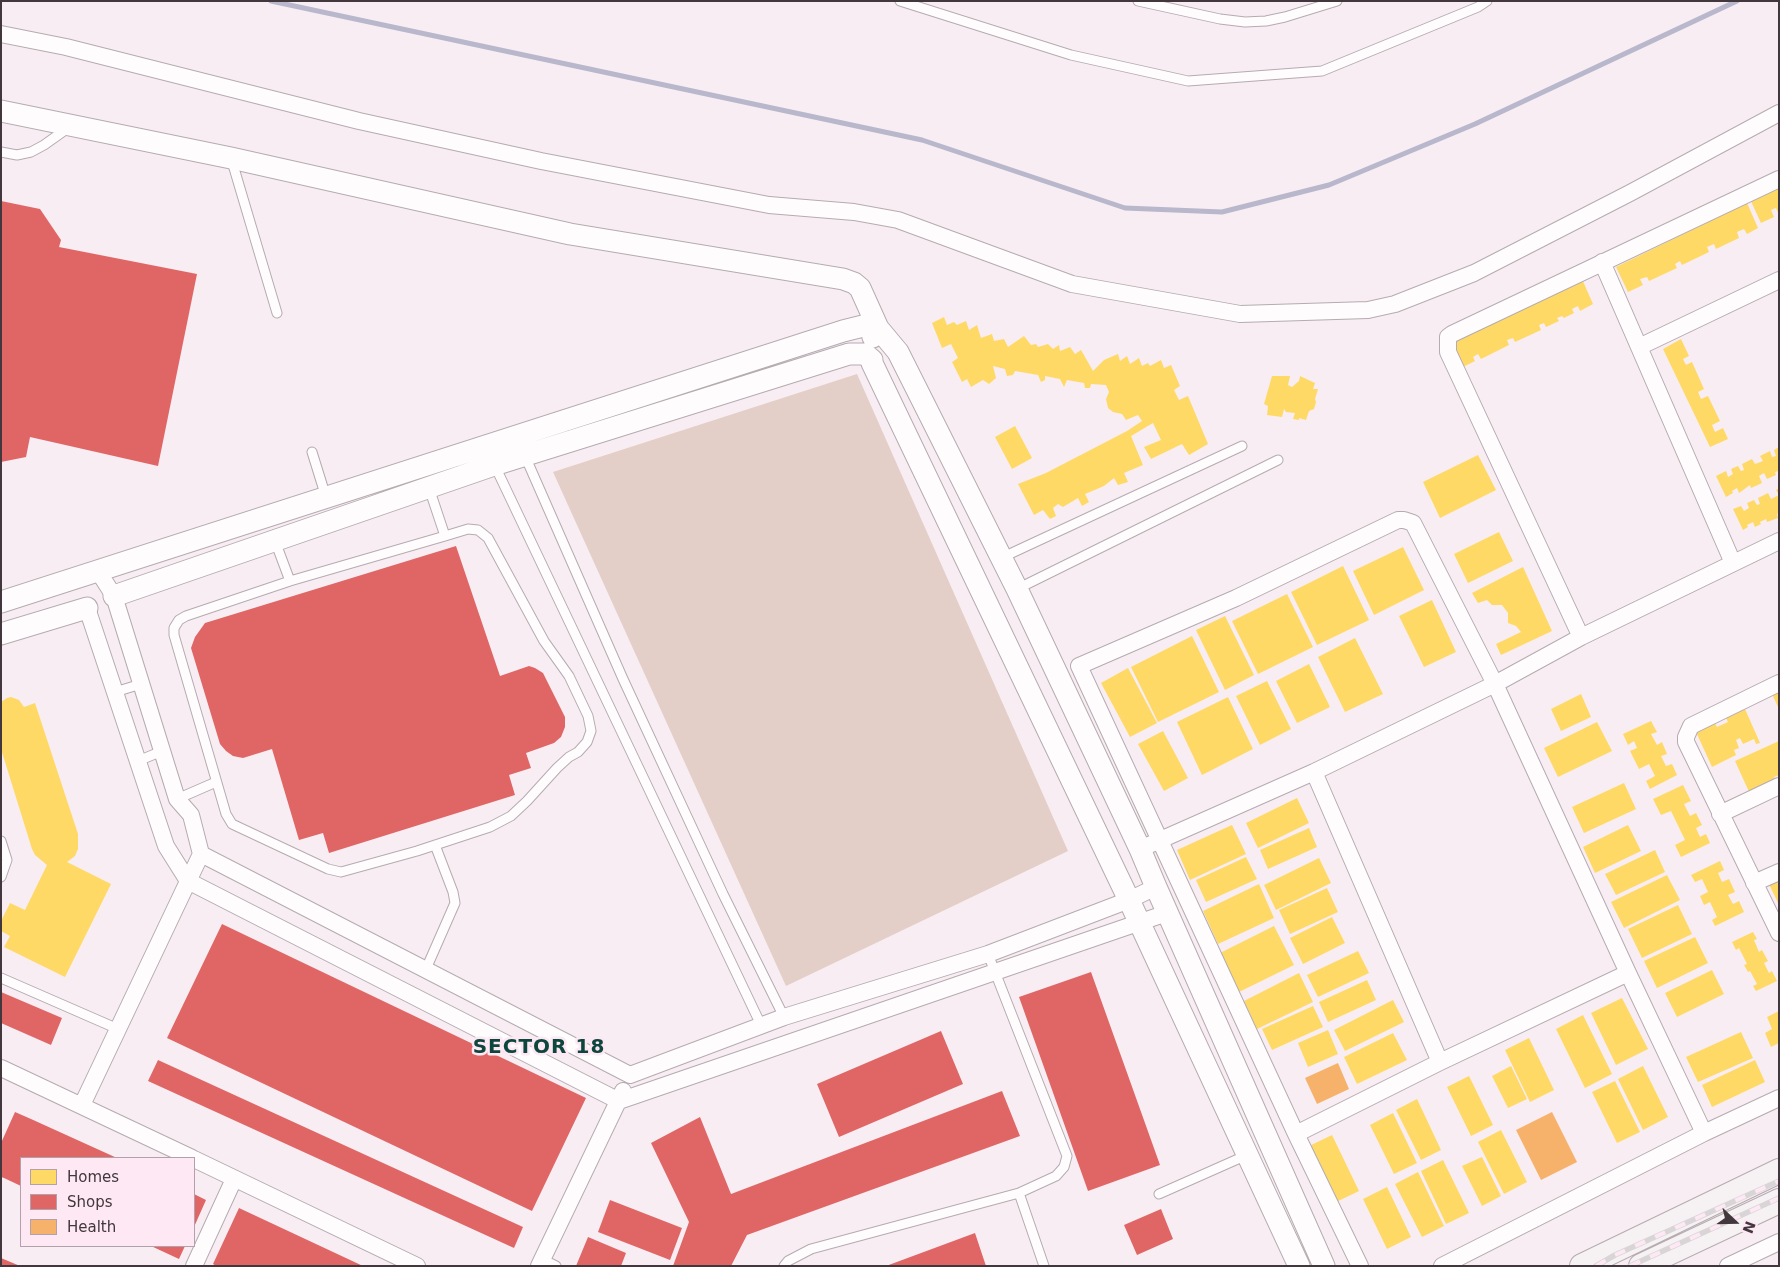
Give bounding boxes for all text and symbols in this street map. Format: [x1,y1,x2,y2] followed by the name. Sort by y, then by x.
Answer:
[472,1036,606,1060] district label: SECTOR 18
[20,1157,195,1247] legend
[67,1168,119,1186] text: Homes
[67,1193,113,1211] text: Shops
[1710,1197,1760,1247] north arrow
[67,1218,116,1236] text: Health
[1739,1219,1759,1236] text: N

